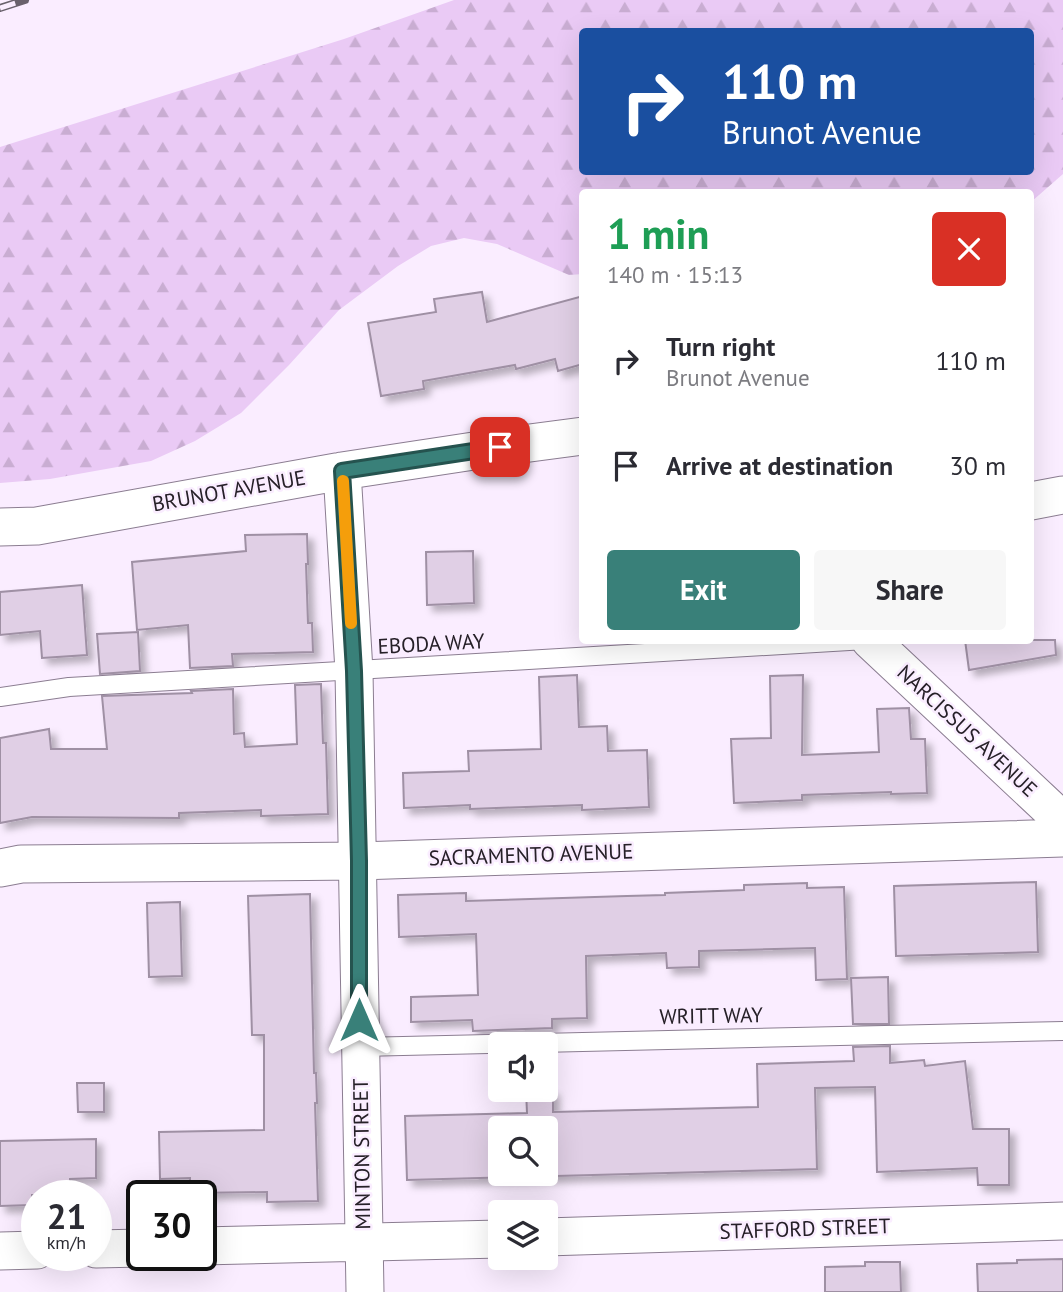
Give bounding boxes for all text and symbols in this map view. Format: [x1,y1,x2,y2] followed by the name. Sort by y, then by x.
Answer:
[722,49,857,113] text: 110 m
[607,56,698,147] icon: right
[722,111,922,153] text: Brunot Avenue
[607,206,709,261] text: 1 min
[932,212,1006,286] button: close
[607,260,743,289] text: 140 m · 15:13
[666,330,775,363] text: Turn right
[607,342,645,380] icon: right
[935,344,1006,377] text: 110 m
[666,363,810,392] text: Brunot Avenue
[470,417,530,477] pin
[481,428,519,466] icon: arrive
[607,447,645,485] icon: arrive
[666,449,893,482] text: Arrive at destination
[950,449,1006,482] text: 30 m
[150,464,308,517] street label: BRUNOT AVENUE
[607,550,800,630] button: Exit
[814,550,1006,630] button: Share
[377,627,485,660] street label: EBODA WAY
[892,659,1043,802] street label: NARCISSUS AVENUE
[428,837,634,872] street label: SACRAMENTO AVENUE
[322,983,396,1057] position arrow
[659,1001,763,1030] street label: WRITT WAY
[488,1032,558,1270] map controls
[488,1032,558,1102] button: sound
[347,1078,376,1230] street label: MINTON STREET
[488,1116,558,1186] button: search
[126,1180,217,1271] speed limit sign: 30
[47,1193,86,1239] text: 21
[488,1200,558,1270] button: layers
[719,1212,891,1245] street label: STAFFORD STREET
[47,1231,86,1254] text: km/h

